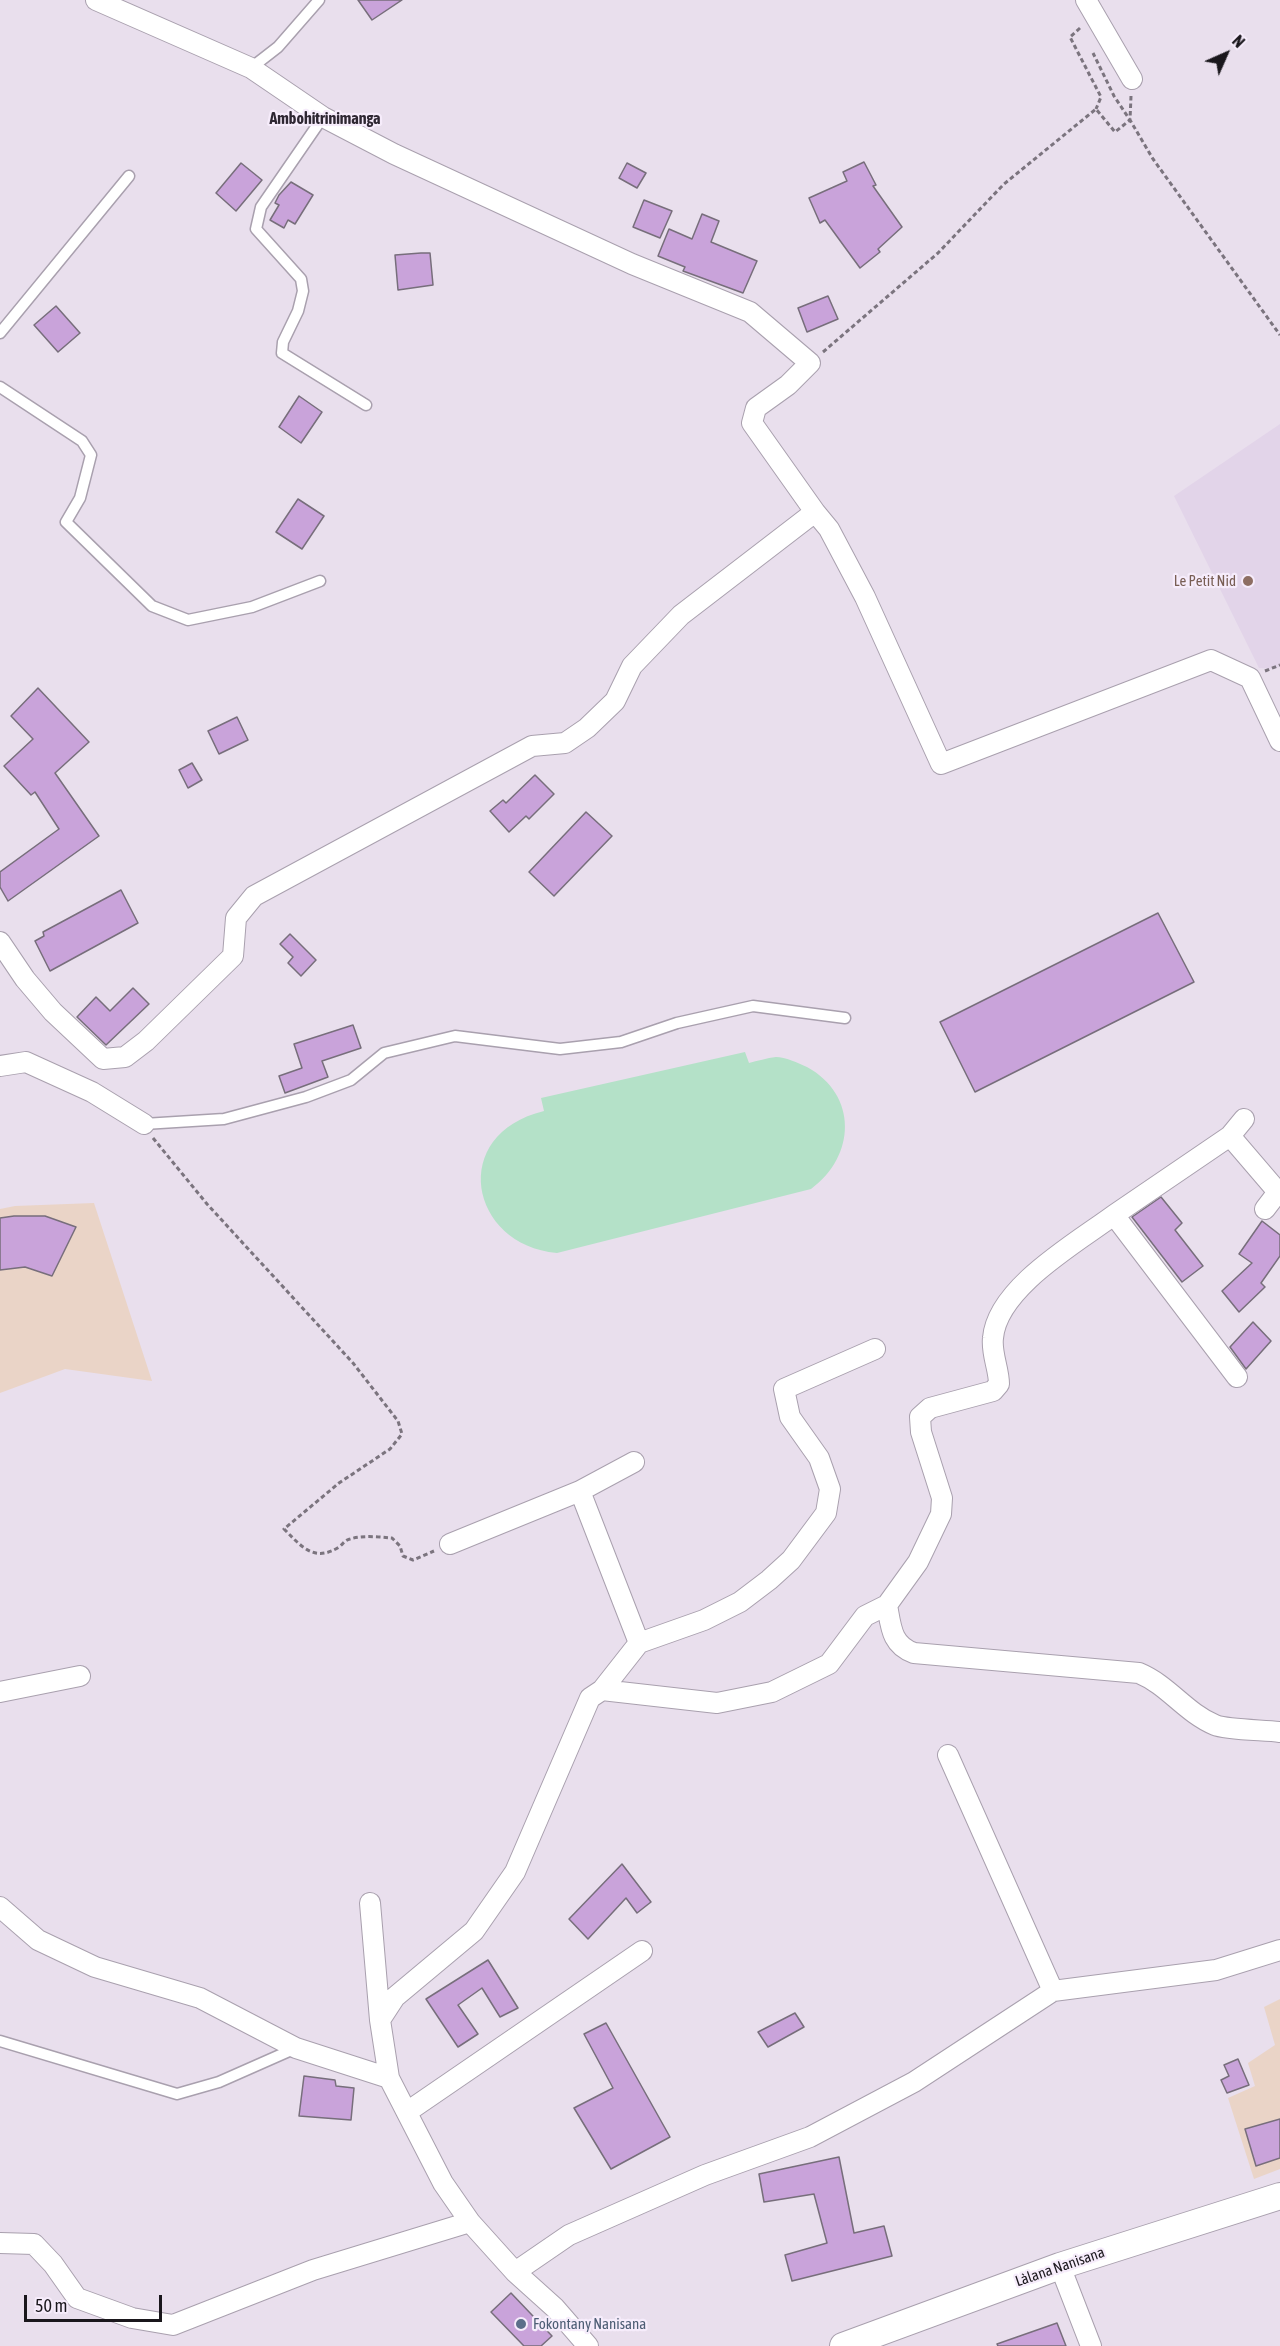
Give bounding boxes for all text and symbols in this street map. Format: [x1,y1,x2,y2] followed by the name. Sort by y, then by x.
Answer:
[1196,24,1256,84] north arrow
[1229,32,1248,51] text: N
[269,109,381,129] district label: Ambohitrinimanga
[1174,572,1236,590] place label: Le Petit Nid
[1241,574,1255,588] marker: Le Petit Nid
[1013,2243,1107,2291] street label: Làlana Nanisana
[27,2283,165,2321] scale bar
[35,2295,67,2316] text: 50 m
[533,2315,646,2333] place label: Fokontany Nanisana
[514,2317,528,2331] marker: Fokontany Nanisana

